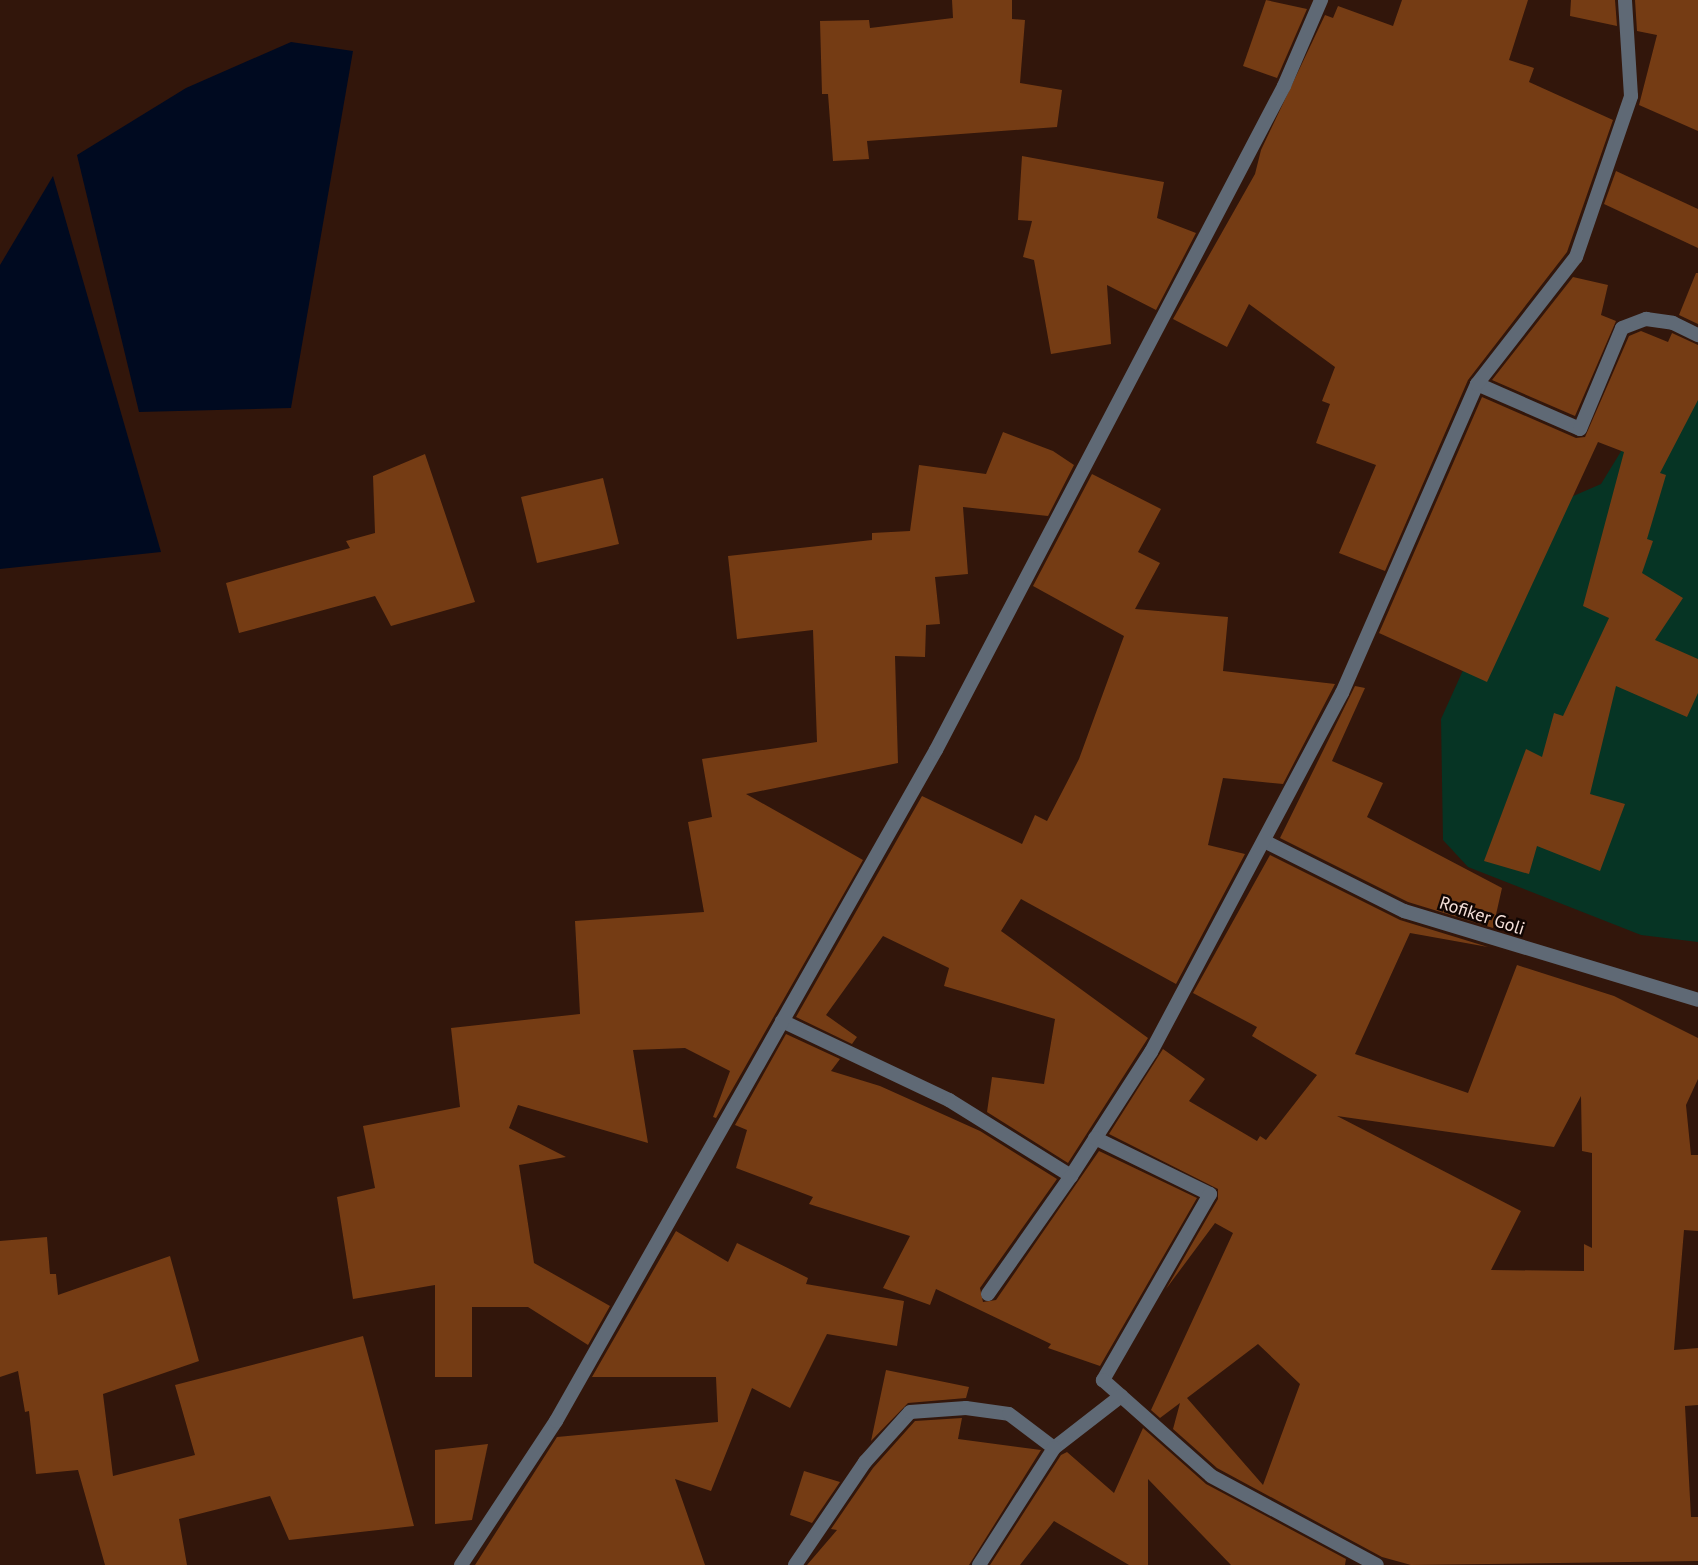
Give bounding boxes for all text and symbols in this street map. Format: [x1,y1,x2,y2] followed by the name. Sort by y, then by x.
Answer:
[1437,892,1527,940] street label: Rofiker Goli

